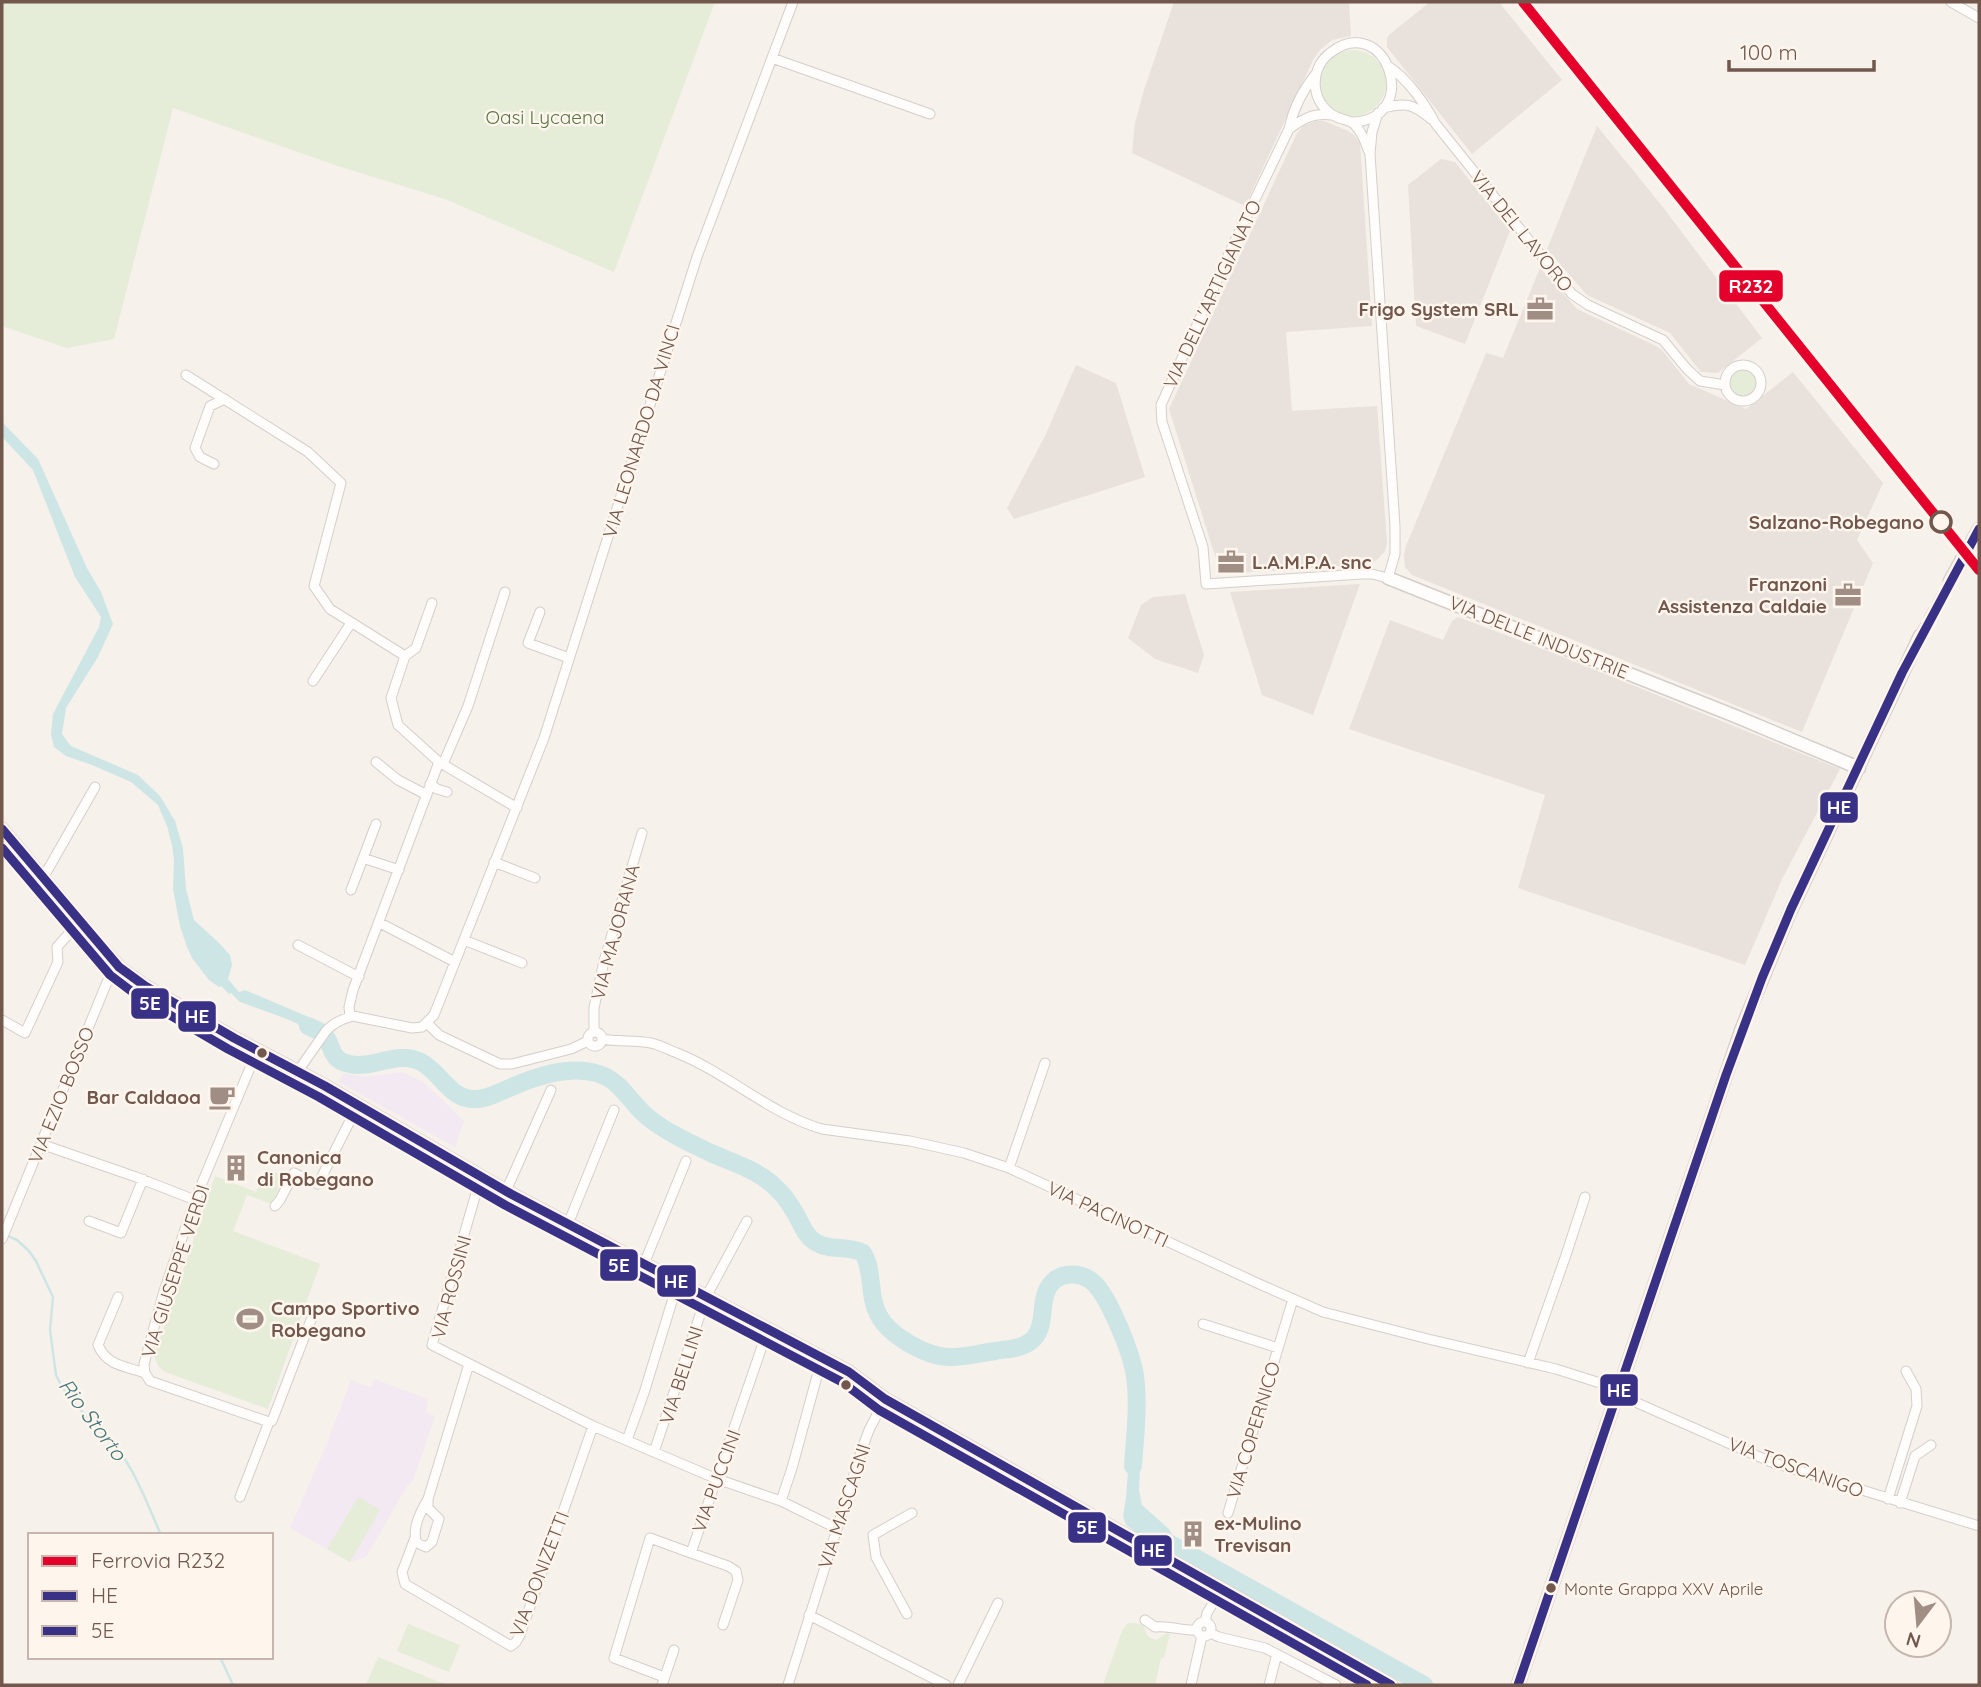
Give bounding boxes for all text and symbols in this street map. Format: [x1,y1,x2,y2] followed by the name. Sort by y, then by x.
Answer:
[1729,28,1874,72] scale bar
[1740,39,1798,65] text: 100 m
[485,105,605,129] park label: Oasi Lycaena
[1466,165,1578,297] street label: VIA DEL LAVORO
[1158,196,1266,392] street label: VIA DELL'ARTIGIANATO
[1718,269,1784,303] line badge: R232
[1729,274,1773,298] text: R232
[1525,294,1555,324] office icon: Frigo System SRL
[1359,297,1519,321] place label: Frigo System SRL
[597,321,685,541] street label: VIA LEONARDO DA VINCI
[1749,510,1924,534] place label: Salzano-Robegano
[1930,511,1952,533] marker: Salzano-Robegano
[1216,547,1246,577] office icon: L.A.M.P.A. snc
[1252,550,1372,574] place label: L.A.M.P.A. snc
[1658,572,1827,618] place label: Franzoni Assistenza Caldaie
[1833,580,1863,610] office icon: Franzoni Assistenza Caldaie
[1446,590,1632,684] street label: VIA DELLE INDUSTRIE
[1819,791,1859,824] line badge: HE
[1827,795,1851,819] text: HE
[585,862,645,1002] street label: VIA MAJORANA
[130,987,170,1020] line badge: 5E
[139,991,161,1015] text: 5E
[177,1000,217,1033] line badge: HE
[185,1004,209,1028] text: HE
[23,1023,99,1167] street label: VIA EZIO BOSSO
[255,1046,269,1060] unlabelled marker
[207,1082,237,1112] cafe icon: Bar Caldaoa
[87,1085,201,1109] place label: Bar Caldaoa
[257,1145,374,1191] place label: Canonica di Robegano
[221,1153,251,1183] building icon: Canonica di Robegano
[1044,1175,1172,1253] street label: VIA PACINOTTI
[136,1181,214,1361] street label: VIA GIUSEPPE VERDI
[426,1232,476,1342] street label: VIA ROSSINI
[599,1248,639,1282] line badge: 5E
[608,1253,630,1277] text: 5E
[656,1264,697,1298] line badge: HE
[664,1269,688,1293] text: HE
[271,1296,420,1342] place label: Campo Sportivo Robegano
[235,1304,265,1334] sports icon: Campo Sportivo Robegano
[654,1323,708,1427] street label: VIA BELLINI
[1221,1358,1285,1502] street label: VIA COPERNICO
[54,1373,133,1466] water label: Rio Storto
[1599,1373,1639,1407] line badge: HE
[839,1378,853,1392] unlabelled marker
[1607,1378,1631,1402] text: HE
[686,1426,746,1536] street label: VIA PUCCINI
[1725,1431,1867,1503] street label: VIA TOSCANIGO
[813,1440,875,1572] street label: VIA MASCAGNI
[504,1508,574,1640] street label: VIA DONIZETTI
[1067,1511,1107,1544] line badge: 5E
[1214,1511,1302,1557] place label: ex-Mulino Trevisan
[1076,1515,1098,1539] text: 5E
[1178,1519,1208,1549] building icon: ex-Mulino Trevisan
[28,1533,273,1659] legend
[1133,1534,1173,1567] line badge: HE
[1141,1538,1165,1562] text: HE
[91,1547,225,1573] text: Ferrovia R232
[1564,1578,1763,1599] place label: Monte Grappa XXV Aprile
[1544,1581,1558,1595] marker: Monte Grappa XXV Aprile
[91,1582,118,1608] text: HE
[1883,1589,1953,1659] north arrow
[91,1617,114,1643] text: 5E
[1903,1627,1923,1654] text: N

